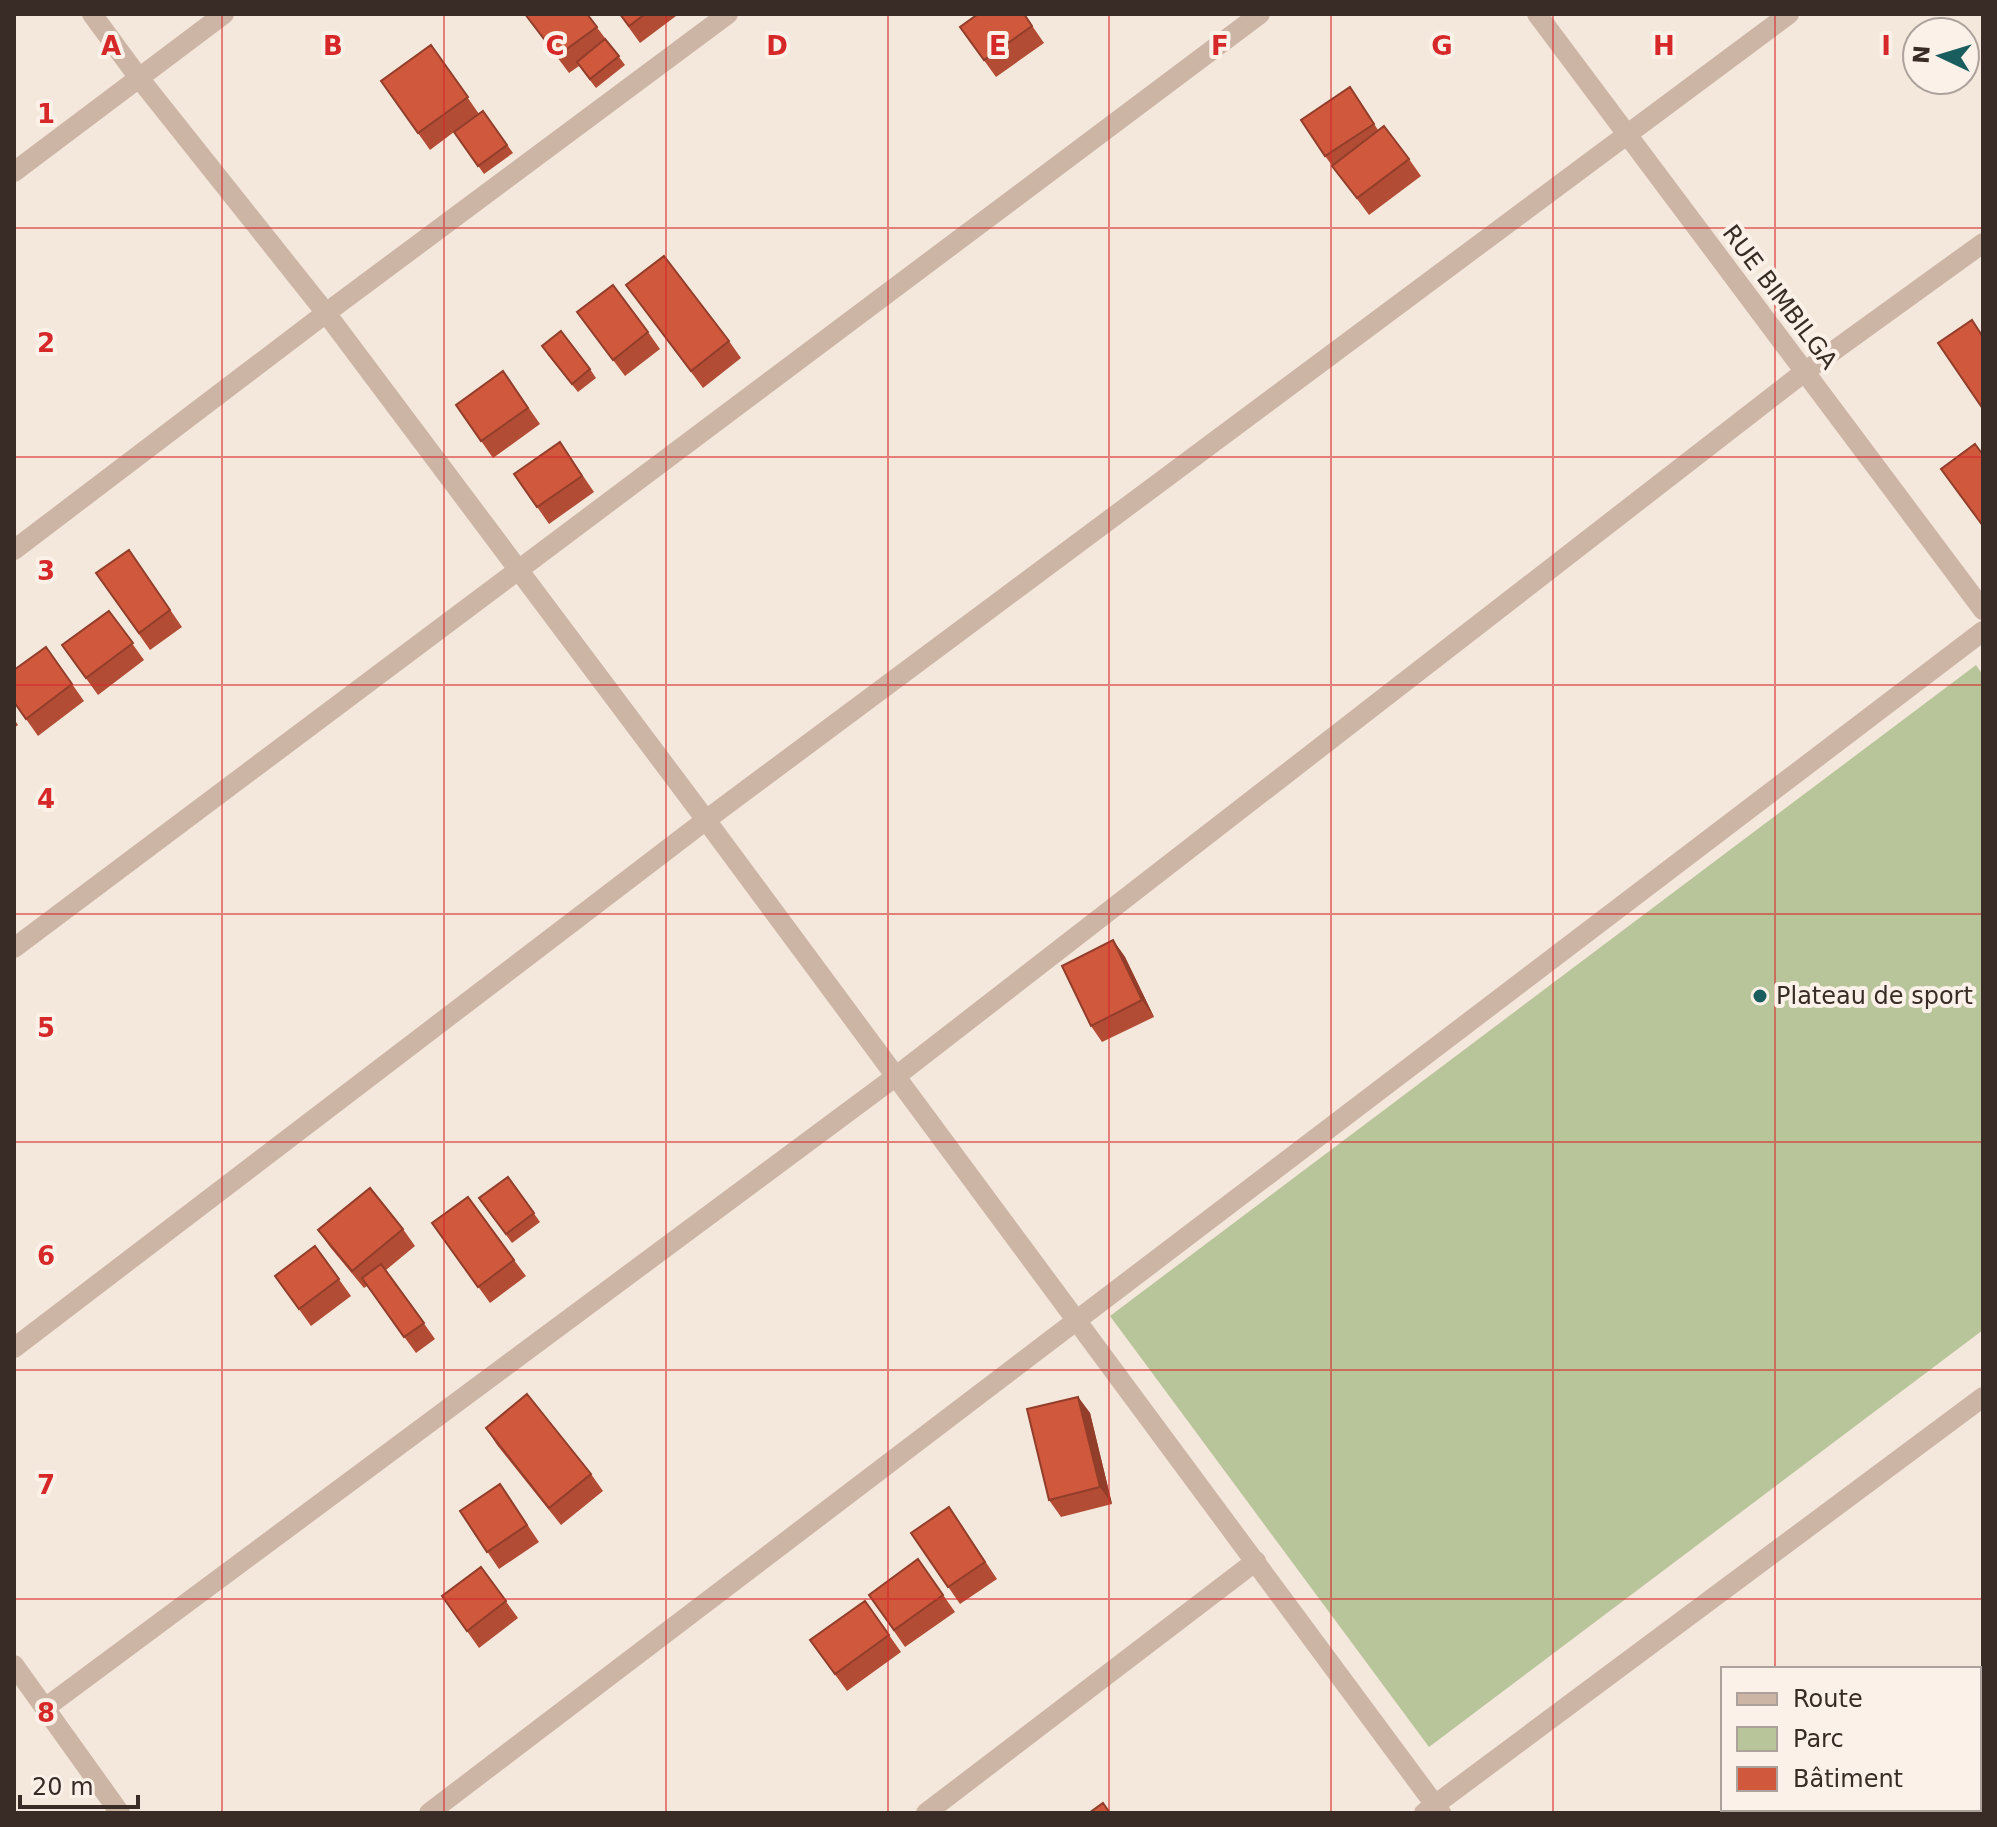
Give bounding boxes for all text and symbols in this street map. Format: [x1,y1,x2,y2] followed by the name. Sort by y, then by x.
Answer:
[1901,16,1981,96] north arrow
[101,31,121,61] text: A
[323,31,343,61] text: B
[545,31,565,61] text: C
[766,31,788,61] text: D
[989,31,1007,61] text: E
[1211,31,1229,61] text: F
[1431,31,1453,61] text: G
[1653,31,1675,61] text: H
[1881,31,1891,61] text: I
[1908,45,1935,65] text: N
[37,99,55,129] text: 1
[1717,219,1844,375] street label: RUE BIMBILGA
[37,328,55,358] text: 2
[37,556,55,586] text: 3
[37,784,55,814] text: 4
[1776,982,1973,1010] place label: Plateau de sport
[1751,987,1769,1005] marker: Plateau de sport
[37,1013,55,1043] text: 5
[37,1241,55,1271] text: 6
[37,1470,55,1500] text: 7
[1721,1667,1981,1811] legend
[1793,1685,1863,1713] text: Route
[37,1698,55,1728] text: 8
[1793,1725,1844,1753] text: Parc
[20,1759,138,1809] scale bar
[1793,1765,1903,1793] text: Bâtiment
[32,1773,94,1801] text: 20 m

